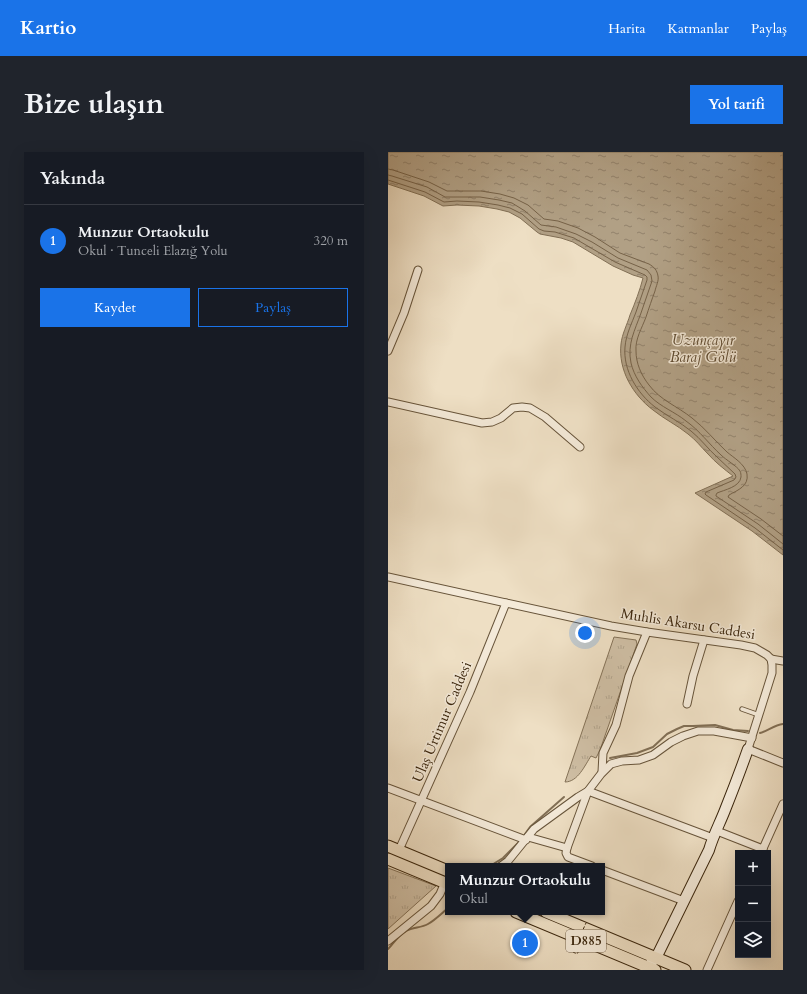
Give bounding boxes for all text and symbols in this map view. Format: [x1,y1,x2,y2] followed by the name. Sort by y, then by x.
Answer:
[20,15,76,41] text: Kartio
[608,19,646,38] text: Harita
[668,19,729,38] text: Katmanlar
[751,19,787,38] text: Paylaş
[24,85,164,123] text: Bize ulaşın
[690,85,783,124] button: Yol tarifi
[40,167,105,190] text: Yakında
[78,222,209,242] text: Munzur Ortaokulu
[50,232,56,250] text: 1
[314,232,348,250] text: 320 m
[78,242,228,260] text: Okul · Tunceli Elazığ Yolu
[40,288,190,327] button: Kaydet
[198,288,348,327] button: Paylaş
[670,330,736,367] water label: Uzunçayır Baraj Gölü
[619,604,757,644] street label: Muhlis Akarsu Caddesi
[575,623,595,643] your location
[408,659,476,785] street label: Ulaş Urtimur Caddesi
[735,850,771,958] map controls
[735,850,771,886] button: +
[445,863,605,915] popup
[459,870,591,890] text: Munzur Ortaokulu
[735,886,771,922] button: −
[459,890,488,908] text: Okul
[735,922,771,958] button: layers
[512,928,538,958] pin: 1
[566,930,606,952] road number: D885

